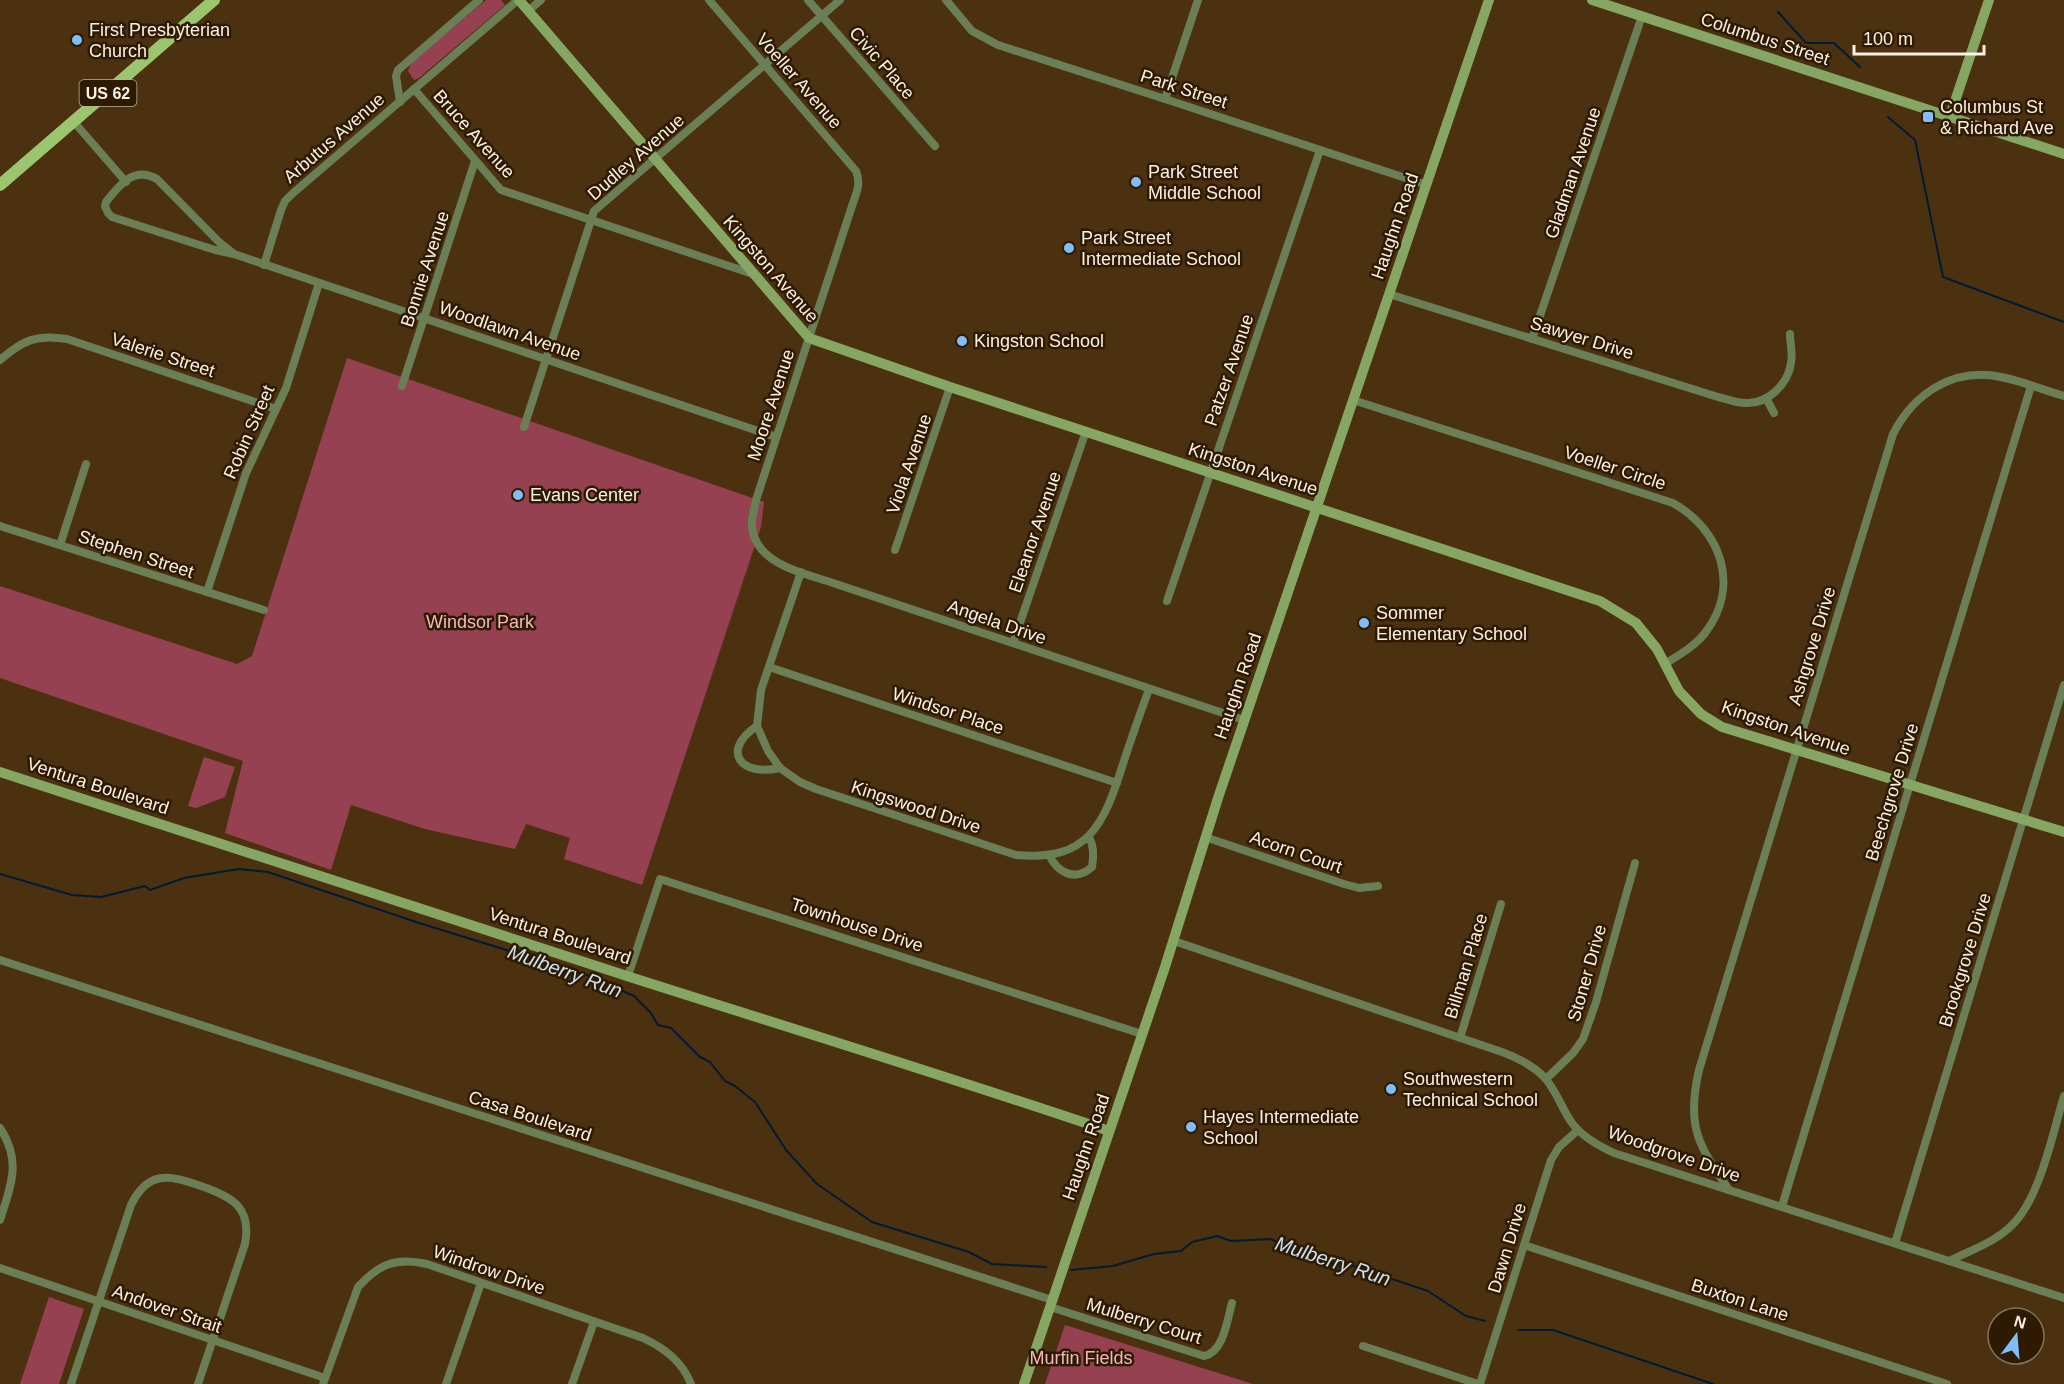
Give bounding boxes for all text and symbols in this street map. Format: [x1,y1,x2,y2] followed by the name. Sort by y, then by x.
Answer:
[1698,9,1832,69] street label: Columbus Street
[1854,18,1984,56] scale bar
[89,20,230,61] place label: First Presbyterian Church
[845,23,919,103] street label: Civic Place
[752,29,846,133] street label: Voeller Avenue
[1863,29,1913,49] text: 100 m
[70,33,84,47] marker: First Presbyterian Church
[1138,66,1230,112] street label: Park Street
[80,80,136,106] road number: US 62
[429,86,519,182] street label: Bruce Avenue
[280,89,388,187] street label: Arbutus Avenue
[1940,97,2054,138] place label: Columbus St & Richard Ave
[1541,105,1605,241] street label: Gladman Avenue
[584,110,688,204] street label: Dudley Avenue
[1921,110,1935,124] marker: Columbus St & Richard Ave
[1148,162,1261,203] place label: Park Street Middle School
[1367,170,1423,282] street label: Haughn Road
[1129,175,1143,189] marker: Park Street Middle School
[397,208,453,330] street label: Bonnie Avenue
[719,212,823,326] street label: Kingston Avenue
[1081,228,1241,269] place label: Park Street Intermediate School
[1062,241,1076,255] marker: Park Street Intermediate School
[437,297,583,365] street label: Woodlawn Avenue
[1201,312,1257,428] street label: Patzer Avenue
[1528,313,1636,363] street label: Sawyer Drive
[109,329,217,381] street label: Valerie Street
[974,331,1104,351] place label: Kingston School
[955,334,969,348] marker: Kingston School
[744,347,798,463] street label: Moore Avenue
[220,382,278,482] street label: Robin Street
[883,411,935,517] street label: Viola Avenue
[1186,439,1320,499] street label: Kingston Avenue
[1561,442,1669,494] street label: Voeller Circle
[1005,469,1065,595] street label: Eleanor Avenue
[530,485,639,505] place label: Evans Center
[511,488,525,502] marker: Evans Center
[76,526,196,582] street label: Stephen Street
[1784,584,1840,708] street label: Ashgrove Drive
[945,596,1049,648] street label: Angela Drive
[1376,603,1527,644] place label: Sommer Elementary School
[426,612,535,632] park label: Windsor Park
[1357,616,1371,630] marker: Sommer Elementary School
[1210,630,1266,742] street label: Haughn Road
[890,684,1006,738] street label: Windsor Place
[1719,697,1853,759] street label: Kingston Avenue
[1862,721,1922,863] street label: Beechgrove Drive
[24,754,172,818] street label: Ventura Boulevard
[849,777,983,837] street label: Kingswood Drive
[1247,827,1345,877] street label: Acorn Court
[1935,891,1995,1029] street label: Brookgrove Drive
[788,894,926,956] street label: Townhouse Drive
[486,904,634,968] street label: Ventura Boulevard
[1440,911,1492,1021] street label: Billman Place
[1564,922,1610,1024] street label: Stoner Drive
[505,940,625,1002] water label: Mulberry Run
[1403,1069,1538,1110] place label: Southwestern Technical School
[1384,1082,1398,1096] marker: Southwestern Technical School
[466,1087,594,1145] street label: Casa Boulevard
[1058,1091,1114,1203] street label: Haughn Road
[1203,1107,1359,1148] place label: Hayes Intermediate School
[1184,1120,1198,1134] marker: Hayes Intermediate School
[1605,1122,1743,1186] street label: Woodgrove Drive
[1484,1201,1530,1295] street label: Dawn Drive
[1273,1232,1393,1290] water label: Mulberry Run
[430,1241,548,1299] street label: Windrow Drive
[1689,1275,1791,1325] street label: Buxton Lane
[110,1281,224,1337] street label: Andover Strait
[1084,1294,1204,1348] street label: Mulberry Court
[1986,1306,2046,1366] north arrow
[2012,1312,2028,1332] text: N
[1029,1348,1133,1368] park label: Murfin Fields

